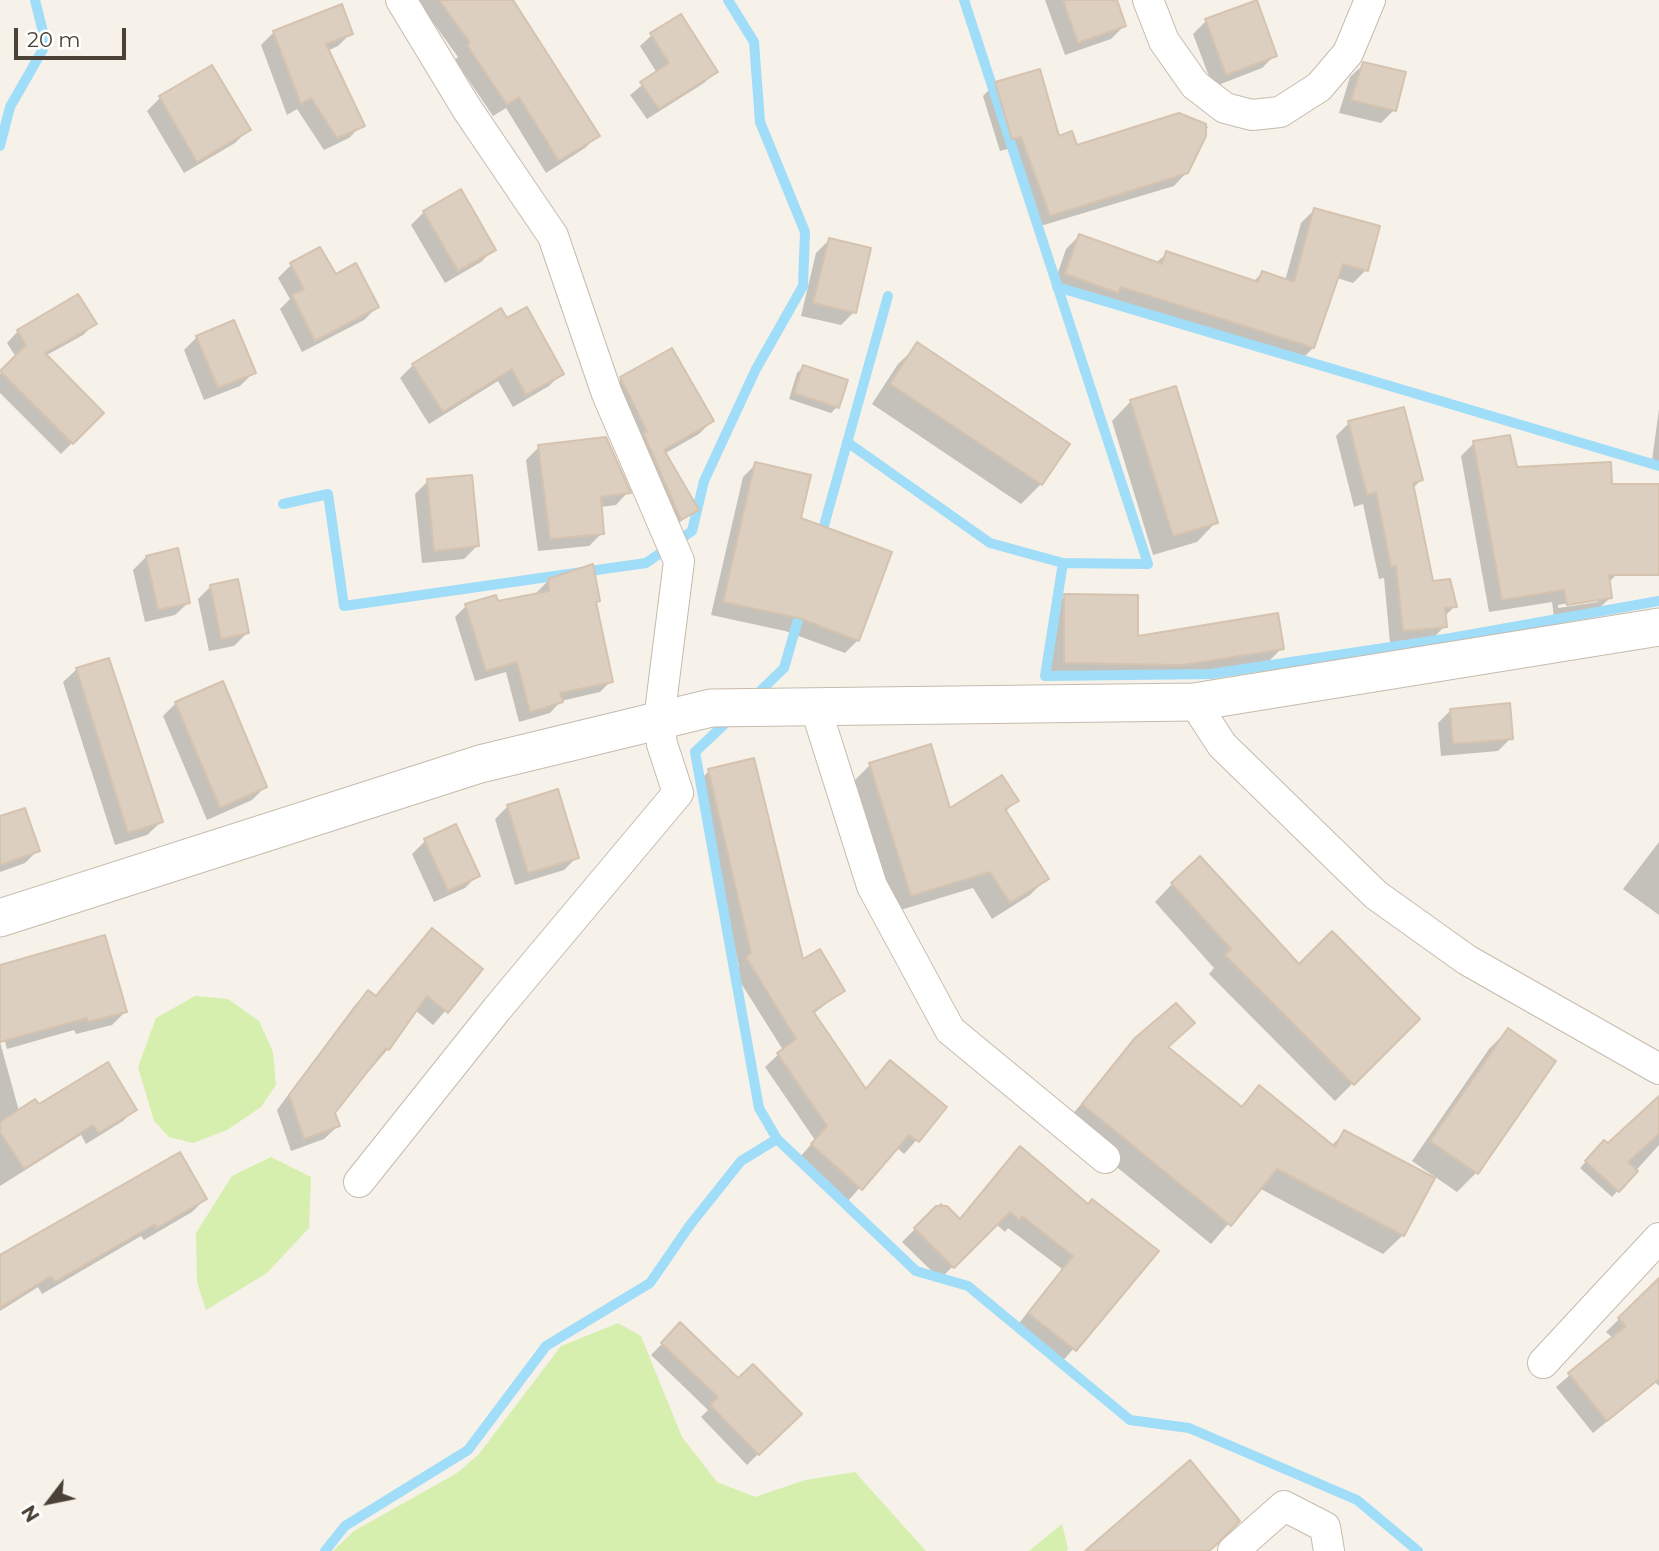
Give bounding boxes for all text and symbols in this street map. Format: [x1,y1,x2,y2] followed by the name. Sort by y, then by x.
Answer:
[18,14,130,58] scale bar
[27,27,81,52] text: 20 m
[14,1467,84,1537] north arrow
[17,1501,45,1526] text: N

